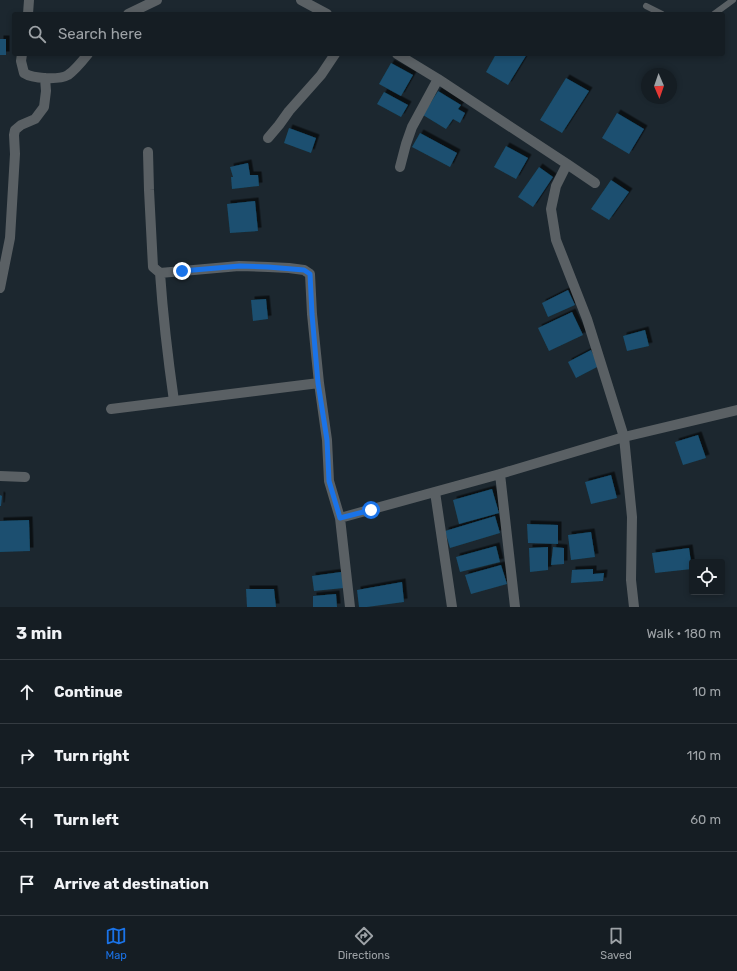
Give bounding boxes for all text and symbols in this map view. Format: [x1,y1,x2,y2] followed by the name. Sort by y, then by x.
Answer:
[12,12,725,56] search box
[26,23,48,45] icon: search
[58,25,142,43] text: Search here
[641,68,677,104] north arrow
[173,262,191,280] route end
[362,501,380,519] route start
[689,559,725,595] map controls
[689,559,725,595] button: locate
[16,623,62,643] text: 3 min
[646,626,721,641] text: Walk · 180 m
[16,681,38,703] icon: ahead
[54,683,123,701] text: Continue
[692,684,721,699] text: 10 m
[16,745,38,767] icon: right
[54,747,129,765] text: Turn right
[687,748,721,763] text: 110 m
[16,809,38,831] icon: left
[54,811,119,829] text: Turn left
[690,812,721,827] text: 60 m
[16,873,38,895] icon: arrive
[54,875,209,893] text: Arrive at destination
[105,925,127,962] tab: Map
[338,925,390,962] tab: Directions
[600,925,632,962] tab: Saved

